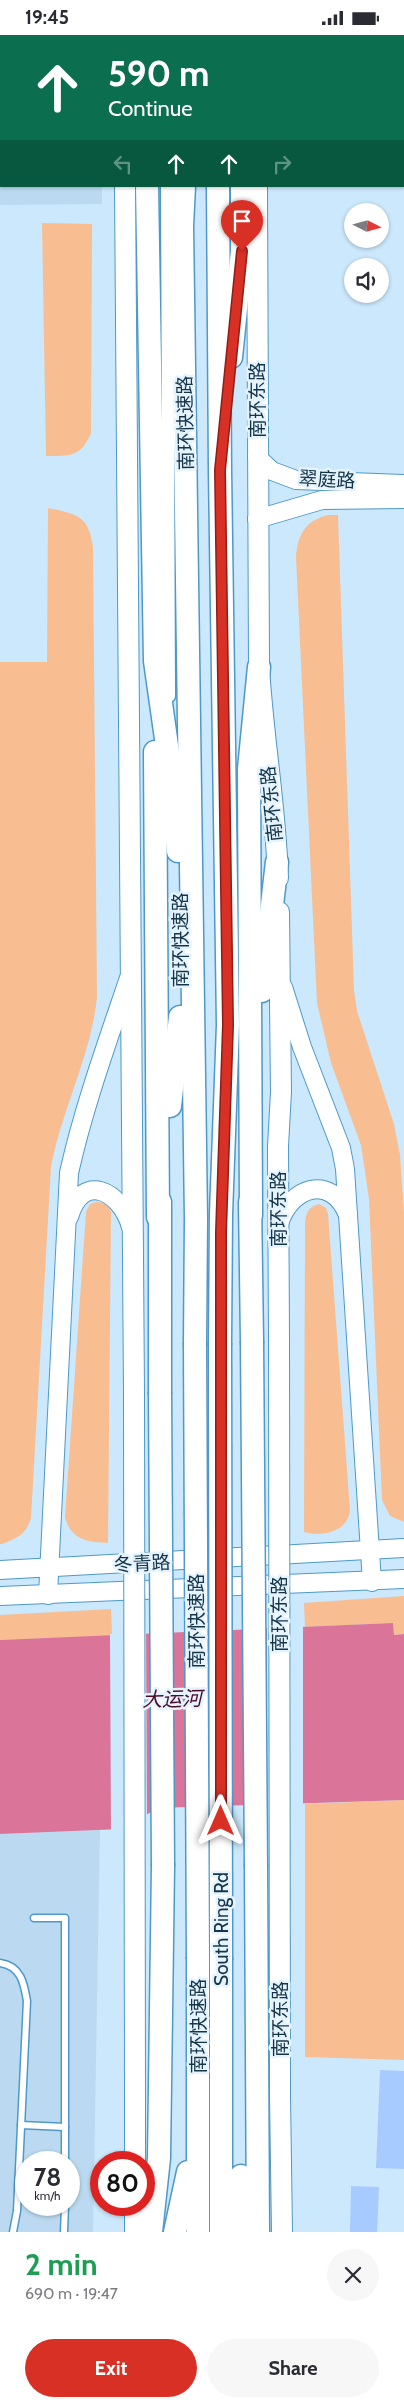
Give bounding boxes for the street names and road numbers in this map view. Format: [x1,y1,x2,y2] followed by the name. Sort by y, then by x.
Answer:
[246,362,269,438] street label: 南环东路
[173,375,198,471] street label: 南环快速路
[298,467,356,492] street label: 翠庭路
[256,765,287,843] street label: 南环东路
[169,892,192,988] street label: 南环快速路
[267,1171,290,1247] street label: 南环东路
[113,1551,171,1576] street label: 冬青路
[185,1573,208,1669] street label: 南环快速路
[268,1576,291,1652] street label: 南环东路
[210,1872,233,1986] street label: South Ring Rd
[187,1978,210,2074] street label: 南环快速路
[269,1981,292,2057] street label: 南环东路

